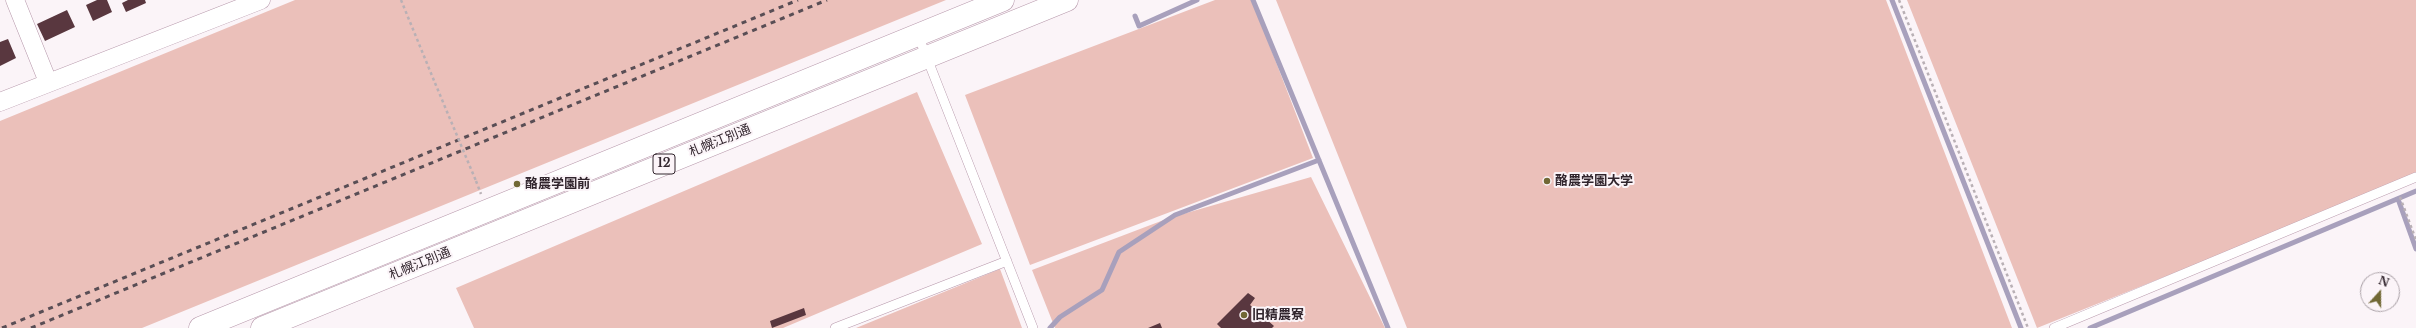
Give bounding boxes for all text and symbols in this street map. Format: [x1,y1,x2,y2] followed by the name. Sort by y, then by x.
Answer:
[687,122,753,160] street label: 札幌江別通
[653,154,675,174] road number: 12
[1555,173,1633,189] place label: 酪農学園大学
[525,176,590,192] place label: 酪農学園前
[1542,176,1552,186] marker: 酪農学園大学
[512,179,522,189] marker: 酪農学園前
[387,245,453,283] street label: 札幌江別通
[2360,272,2400,312] north arrow
[2377,273,2391,290] text: N
[1252,307,1304,323] place label: 旧精農寮
[1239,310,1249,320] marker: 旧精農寮

